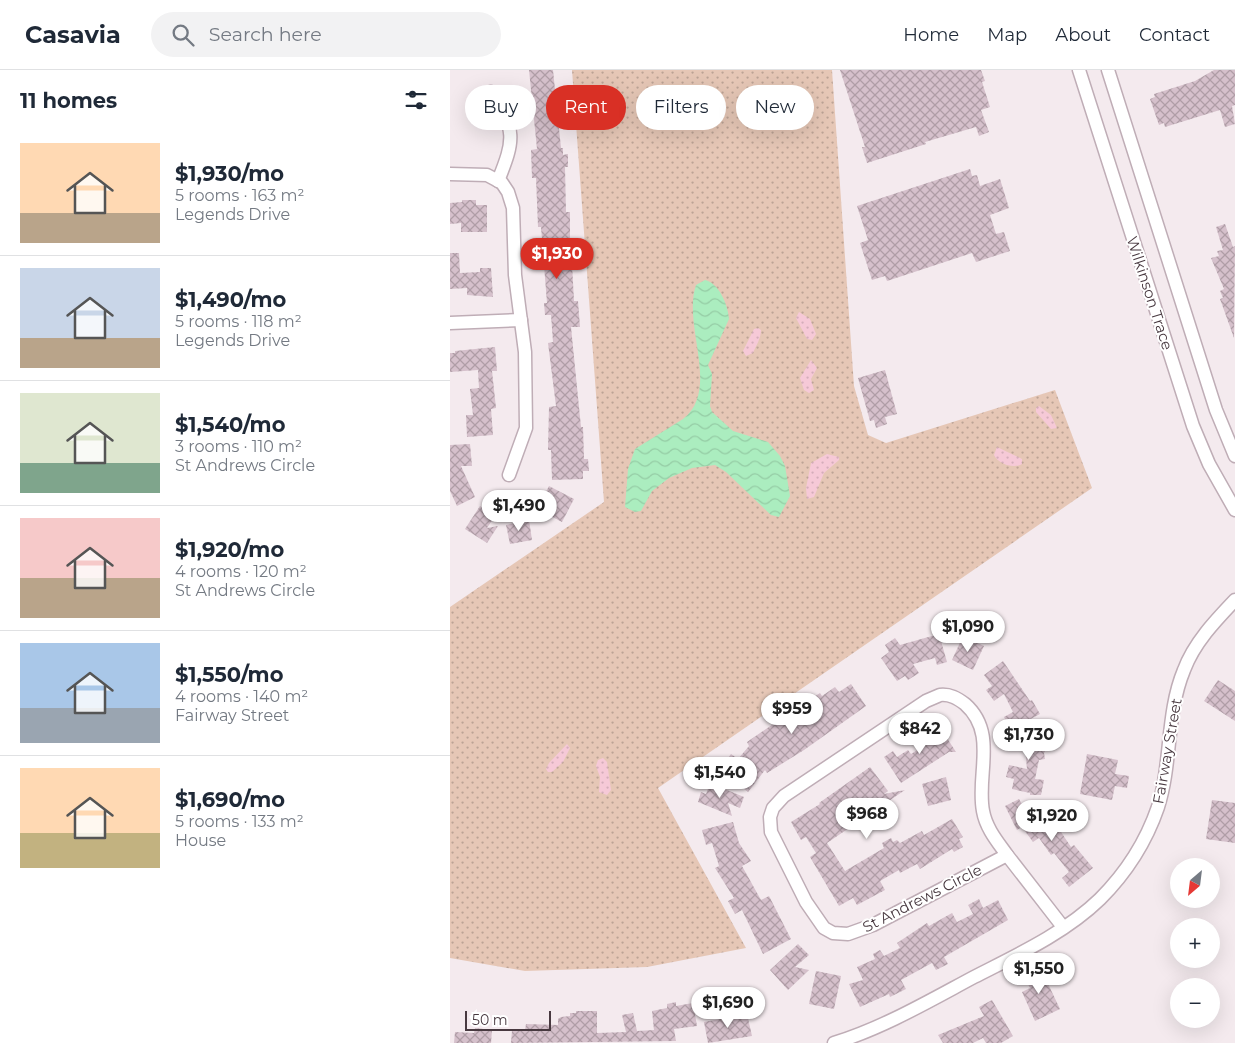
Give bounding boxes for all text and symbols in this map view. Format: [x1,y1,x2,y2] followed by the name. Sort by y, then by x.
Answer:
[151,12,501,57] search box
[25,20,121,49] text: Casavia
[169,21,197,49] icon: search
[209,23,322,46] text: Search here
[903,24,959,46] text: Home
[987,24,1027,46] text: Map
[1055,24,1111,46] text: About
[1139,24,1210,46] text: Contact
[465,85,536,130] chip: Buy
[546,85,626,130] chip: Rent
[636,85,726,130] chip: Filters
[736,85,814,130] chip: New
[402,86,430,114] icon: filters
[20,88,117,113] text: 11 homes
[175,161,284,186] text: $1,930/mo
[60,163,120,223] icon: home
[175,186,304,205] text: 5 rooms · 163 m²
[175,205,290,224] text: Legends Drive
[1123,234,1177,352] street label: Wilkinson Trace
[516,238,598,280] pin: $1,930
[532,244,582,263] text: $1,930
[175,287,286,312] text: $1,490/mo
[60,288,120,348] icon: home
[175,312,302,331] text: 5 rooms · 118 m²
[175,331,290,350] text: Legends Drive
[175,412,286,437] text: $1,540/mo
[60,413,120,473] icon: home
[175,437,302,456] text: 3 rooms · 110 m²
[175,456,315,475] text: St Andrews Circle
[478,490,560,532] pin: $1,490
[493,496,545,515] text: $1,490
[175,537,284,562] text: $1,920/mo
[60,538,120,598] icon: home
[175,562,307,581] text: 4 rooms · 120 m²
[175,581,315,600] text: St Andrews Circle
[927,610,1009,653] pin: $1,090
[942,617,994,636] text: $1,090
[175,662,283,687] text: $1,550/mo
[60,663,120,723] icon: home
[175,687,308,706] text: 4 rooms · 140 m²
[762,692,822,735] pin: $959
[1148,697,1186,805] street label: Fairway Street
[772,699,812,718] text: $959
[175,706,289,725] text: Fairway Street
[890,712,950,755] pin: $842
[988,718,1070,761] pin: $1,730
[899,719,941,738] text: $842
[1004,725,1054,744] text: $1,730
[679,756,761,799] pin: $1,540
[694,763,746,782] text: $1,540
[175,787,285,812] text: $1,690/mo
[60,788,120,848] icon: home
[837,798,897,840] pin: $968
[1011,800,1093,842] pin: $1,920
[847,804,888,823] text: $968
[1027,806,1077,825] text: $1,920
[175,812,304,831] text: 5 rooms · 133 m²
[175,831,226,850] text: House
[1170,858,1220,908] north arrow
[1170,858,1220,1028] map controls
[859,860,985,936] street label: St Andrews Circle
[1170,918,1220,968] button: +
[998,952,1080,995] pin: $1,550
[1014,959,1064,978] text: $1,550
[1170,978,1220,1028] button: −
[687,986,769,1029] pin: $1,690
[702,993,754,1012] text: $1,690
[465,1008,551,1031] scale bar
[472,1011,508,1029] text: 50 m

